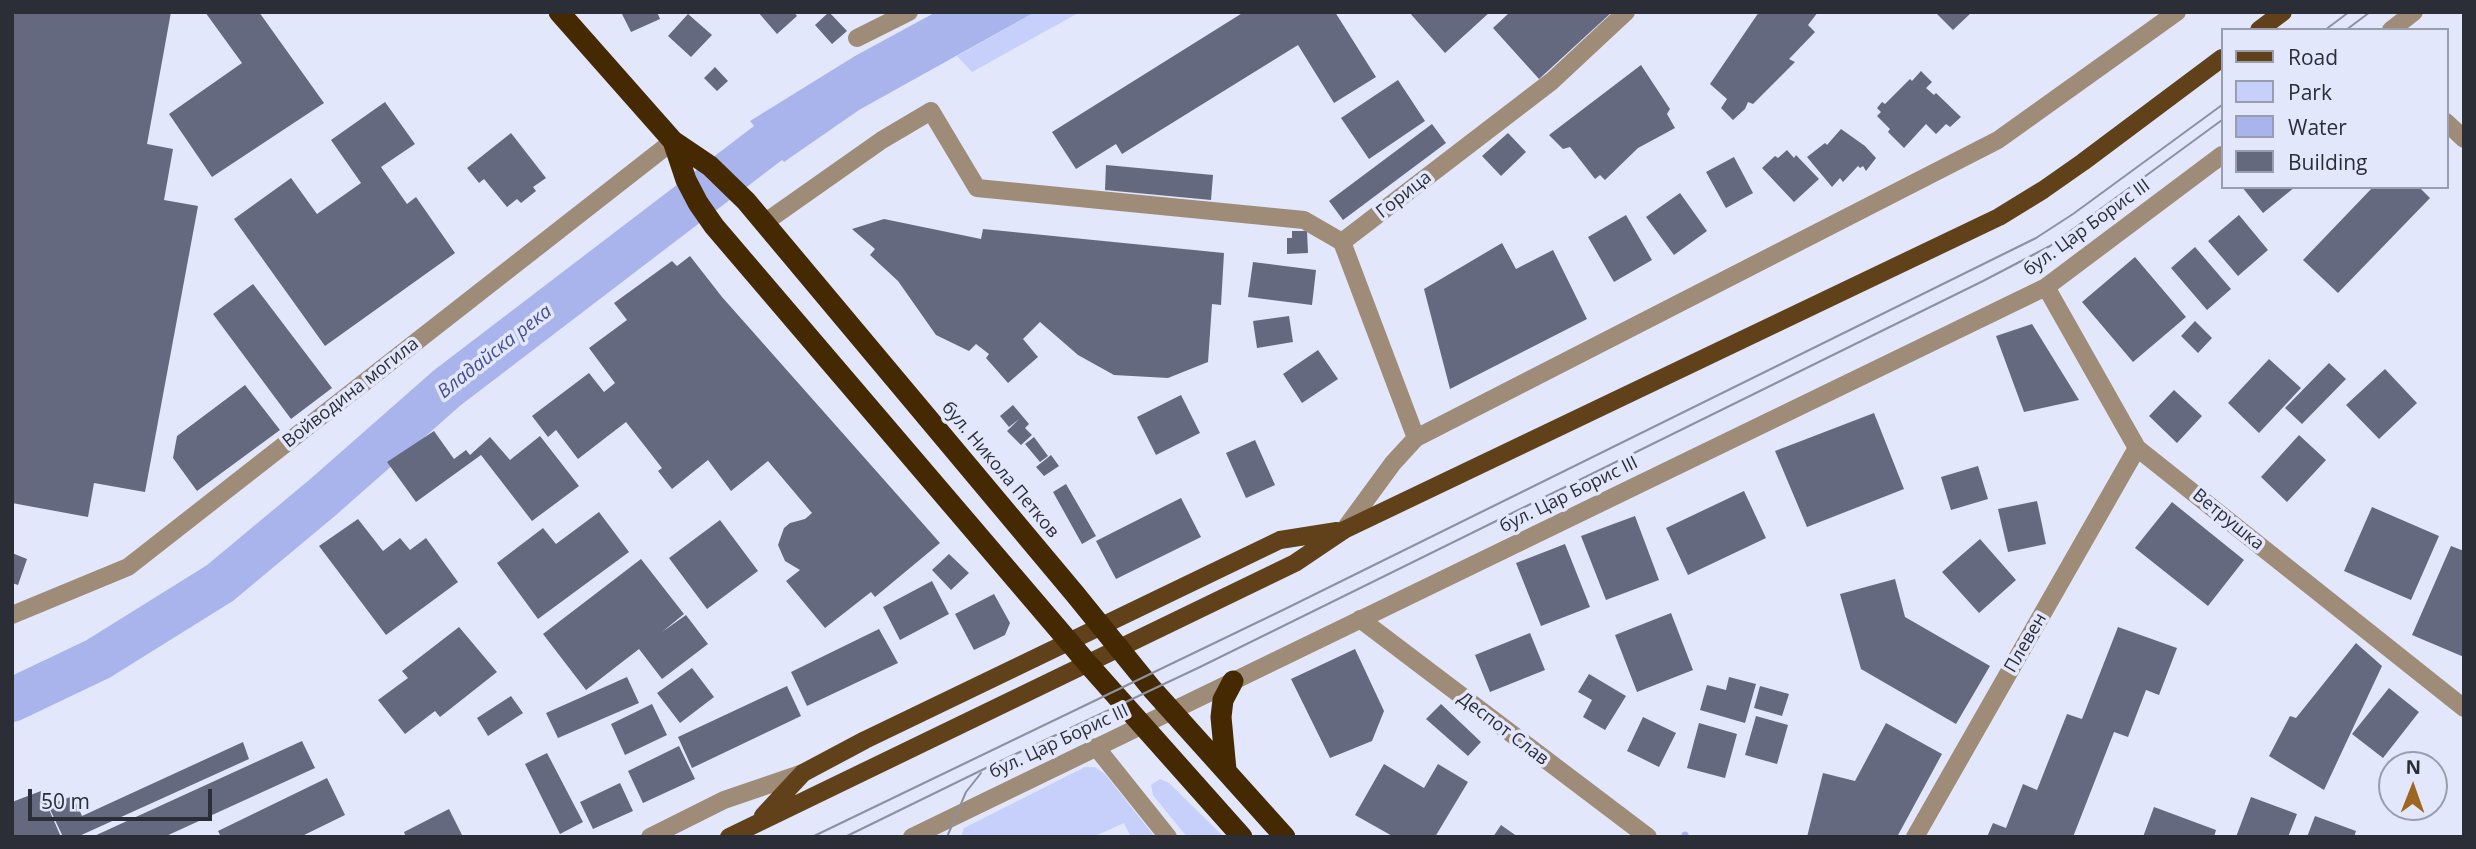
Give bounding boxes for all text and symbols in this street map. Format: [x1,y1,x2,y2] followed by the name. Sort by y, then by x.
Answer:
[2220,28,2448,189] legend
[2288,43,2338,71] text: Road
[2288,78,2332,106] text: Park
[2288,113,2347,141] text: Water
[2288,148,2367,176] text: Building
[1372,167,1436,223] street label: Горица
[2020,175,2154,281] street label: бул. Цар Борис III
[433,300,557,404] water label: Владайска река
[279,333,423,453] street label: Войводина могила
[937,397,1063,543] street label: бул. Никола Петков
[1496,452,1642,538] street label: бул. Цар Борис III
[2188,485,2268,555] street label: Ветрушка
[2000,609,2052,677] street label: Плевен
[1453,688,1553,770] street label: Деспот Слав
[986,700,1132,784] street label: бул. Цар Борис III
[2378,751,2448,821] north arrow
[2405,754,2421,780] text: N
[32,776,215,820] scale bar
[41,787,90,815] text: 50 m

